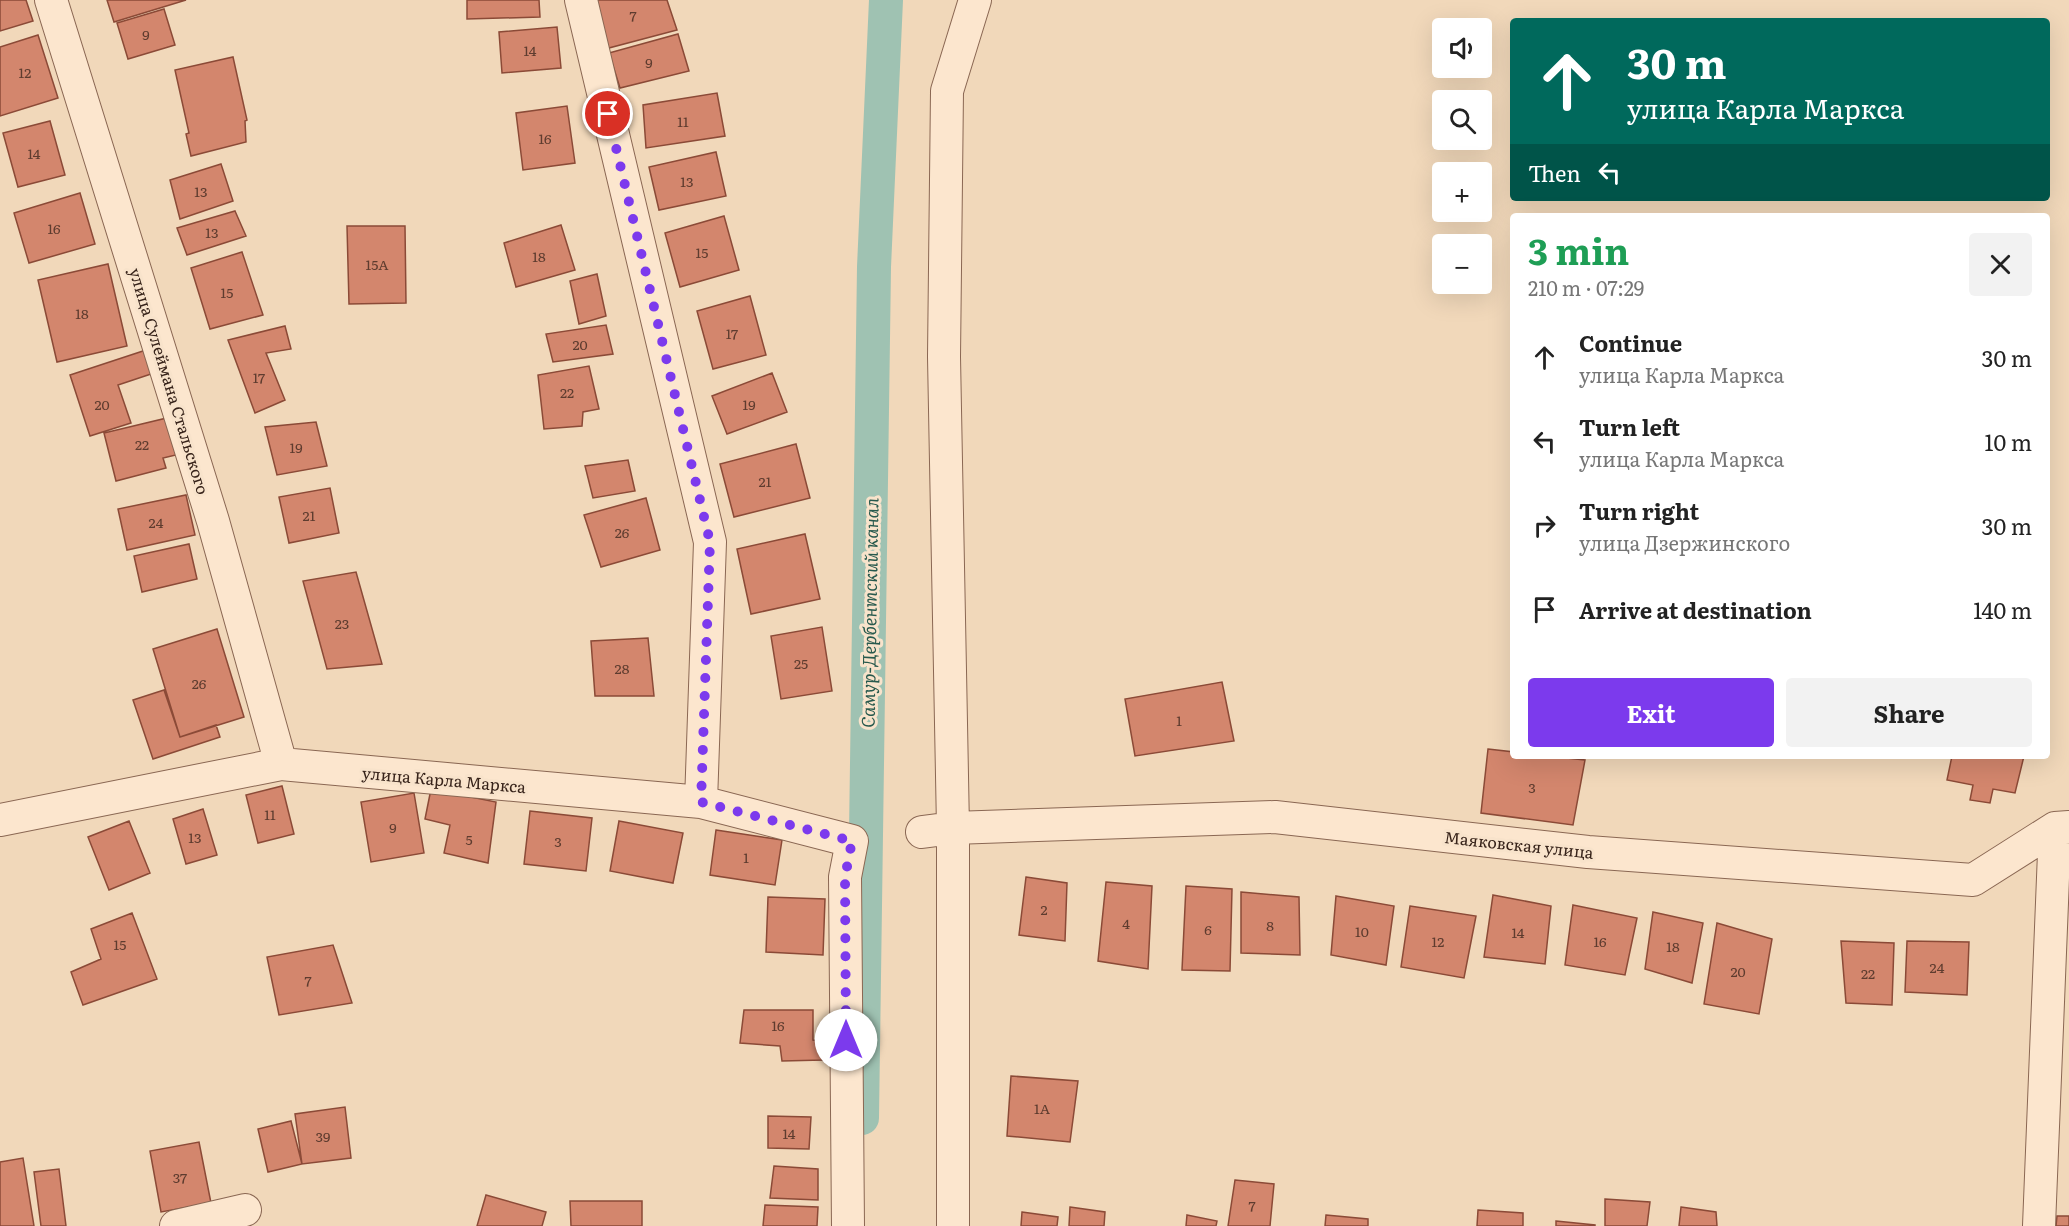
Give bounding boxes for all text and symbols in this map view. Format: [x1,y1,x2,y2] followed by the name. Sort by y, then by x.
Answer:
[629,5,637,25] house number: 7
[1432,18,1492,294] map controls
[1432,18,1492,78] button: sound
[142,24,150,44] house number: 9
[1627,30,1727,92] text: 30 m
[524,40,537,60] house number: 14
[1528,42,1606,120] icon: ahead
[645,52,653,72] house number: 9
[19,62,31,82] house number: 12
[1627,87,1904,127] text: улица Карла Маркса
[582,88,633,139] pin
[1432,90,1492,150] button: search
[591,97,624,130] icon: arrive
[677,111,689,131] house number: 11
[538,128,552,148] house number: 16
[28,143,41,163] house number: 14
[1528,156,1581,189] text: Then
[1593,156,1626,189] icon: left
[1432,162,1492,222] button: +
[680,171,694,191] house number: 13
[194,181,208,201] house number: 13
[47,218,61,238] house number: 16
[205,222,219,242] house number: 13
[1528,223,1629,276] text: 3 min
[1969,233,2032,296] button: close
[1432,234,1492,294] button: −
[696,242,708,262] house number: 15
[532,246,546,266] house number: 18
[365,254,389,274] house number: 15А
[124,265,216,497] street label: улица Сулеймана Стальского
[1528,272,1644,302] text: 210 m · 07:29
[221,282,233,302] house number: 15
[75,303,89,323] house number: 18
[726,323,738,343] house number: 17
[1579,326,1682,359] text: Continue
[572,334,588,354] house number: 20
[1528,341,1561,374] icon: ahead
[1982,341,2032,374] text: 30 m
[1579,359,1784,389] text: улица Карла Маркса
[253,367,265,387] house number: 17
[560,382,574,402] house number: 22
[94,394,110,414] house number: 20
[742,394,756,414] house number: 19
[1579,410,1680,443] text: Turn left
[1528,425,1561,458] icon: left
[1985,425,2032,458] text: 10 m
[135,434,149,454] house number: 22
[289,437,303,457] house number: 19
[1579,443,1784,473] text: улица Карла Маркса
[759,471,772,491] house number: 21
[1579,494,1699,527] text: Turn right
[853,498,885,728] water label: Самур-Дербентский канал
[303,505,316,525] house number: 21
[1528,509,1561,542] icon: right
[1982,509,2032,542] text: 30 m
[149,512,164,532] house number: 24
[615,522,630,542] house number: 26
[1579,527,1790,557] text: улица Дзержинского
[1528,593,1561,626] icon: arrive
[1579,593,1812,626] text: Arrive at destination
[1973,593,2032,626] text: 140 m
[335,613,349,633] house number: 23
[794,653,808,673] house number: 25
[615,658,630,678] house number: 28
[192,673,207,693] house number: 26
[1528,678,1774,747] button: Exit
[1786,678,2032,747] button: Share
[1176,710,1182,730] house number: 1
[361,760,527,798] street label: улица Карла Маркса
[1528,777,1536,797] house number: 3
[264,804,276,824] house number: 11
[389,817,397,837] house number: 9
[1443,824,1595,864] street label: Маяковская улица
[188,827,202,847] house number: 13
[465,829,473,849] house number: 5
[554,831,562,851] house number: 3
[743,847,749,867] house number: 1
[1040,899,1048,919] house number: 2
[1122,913,1130,933] house number: 4
[1266,915,1274,935] house number: 8
[1204,919,1212,939] house number: 6
[1355,921,1369,941] house number: 10
[1512,922,1525,942] house number: 14
[1432,931,1444,951] house number: 12
[1593,931,1607,951] house number: 16
[114,934,126,954] house number: 15
[1666,936,1680,956] house number: 18
[1930,957,1945,977] house number: 24
[1730,961,1746,981] house number: 20
[1861,963,1875,983] house number: 22
[304,970,312,990] house number: 7
[814,1008,878,1072] position arrow
[771,1015,785,1035] house number: 16
[1034,1098,1051,1118] house number: 1А
[783,1123,796,1143] house number: 14
[316,1126,330,1146] house number: 39
[173,1167,187,1187] house number: 37
[1248,1195,1256,1215] house number: 7

